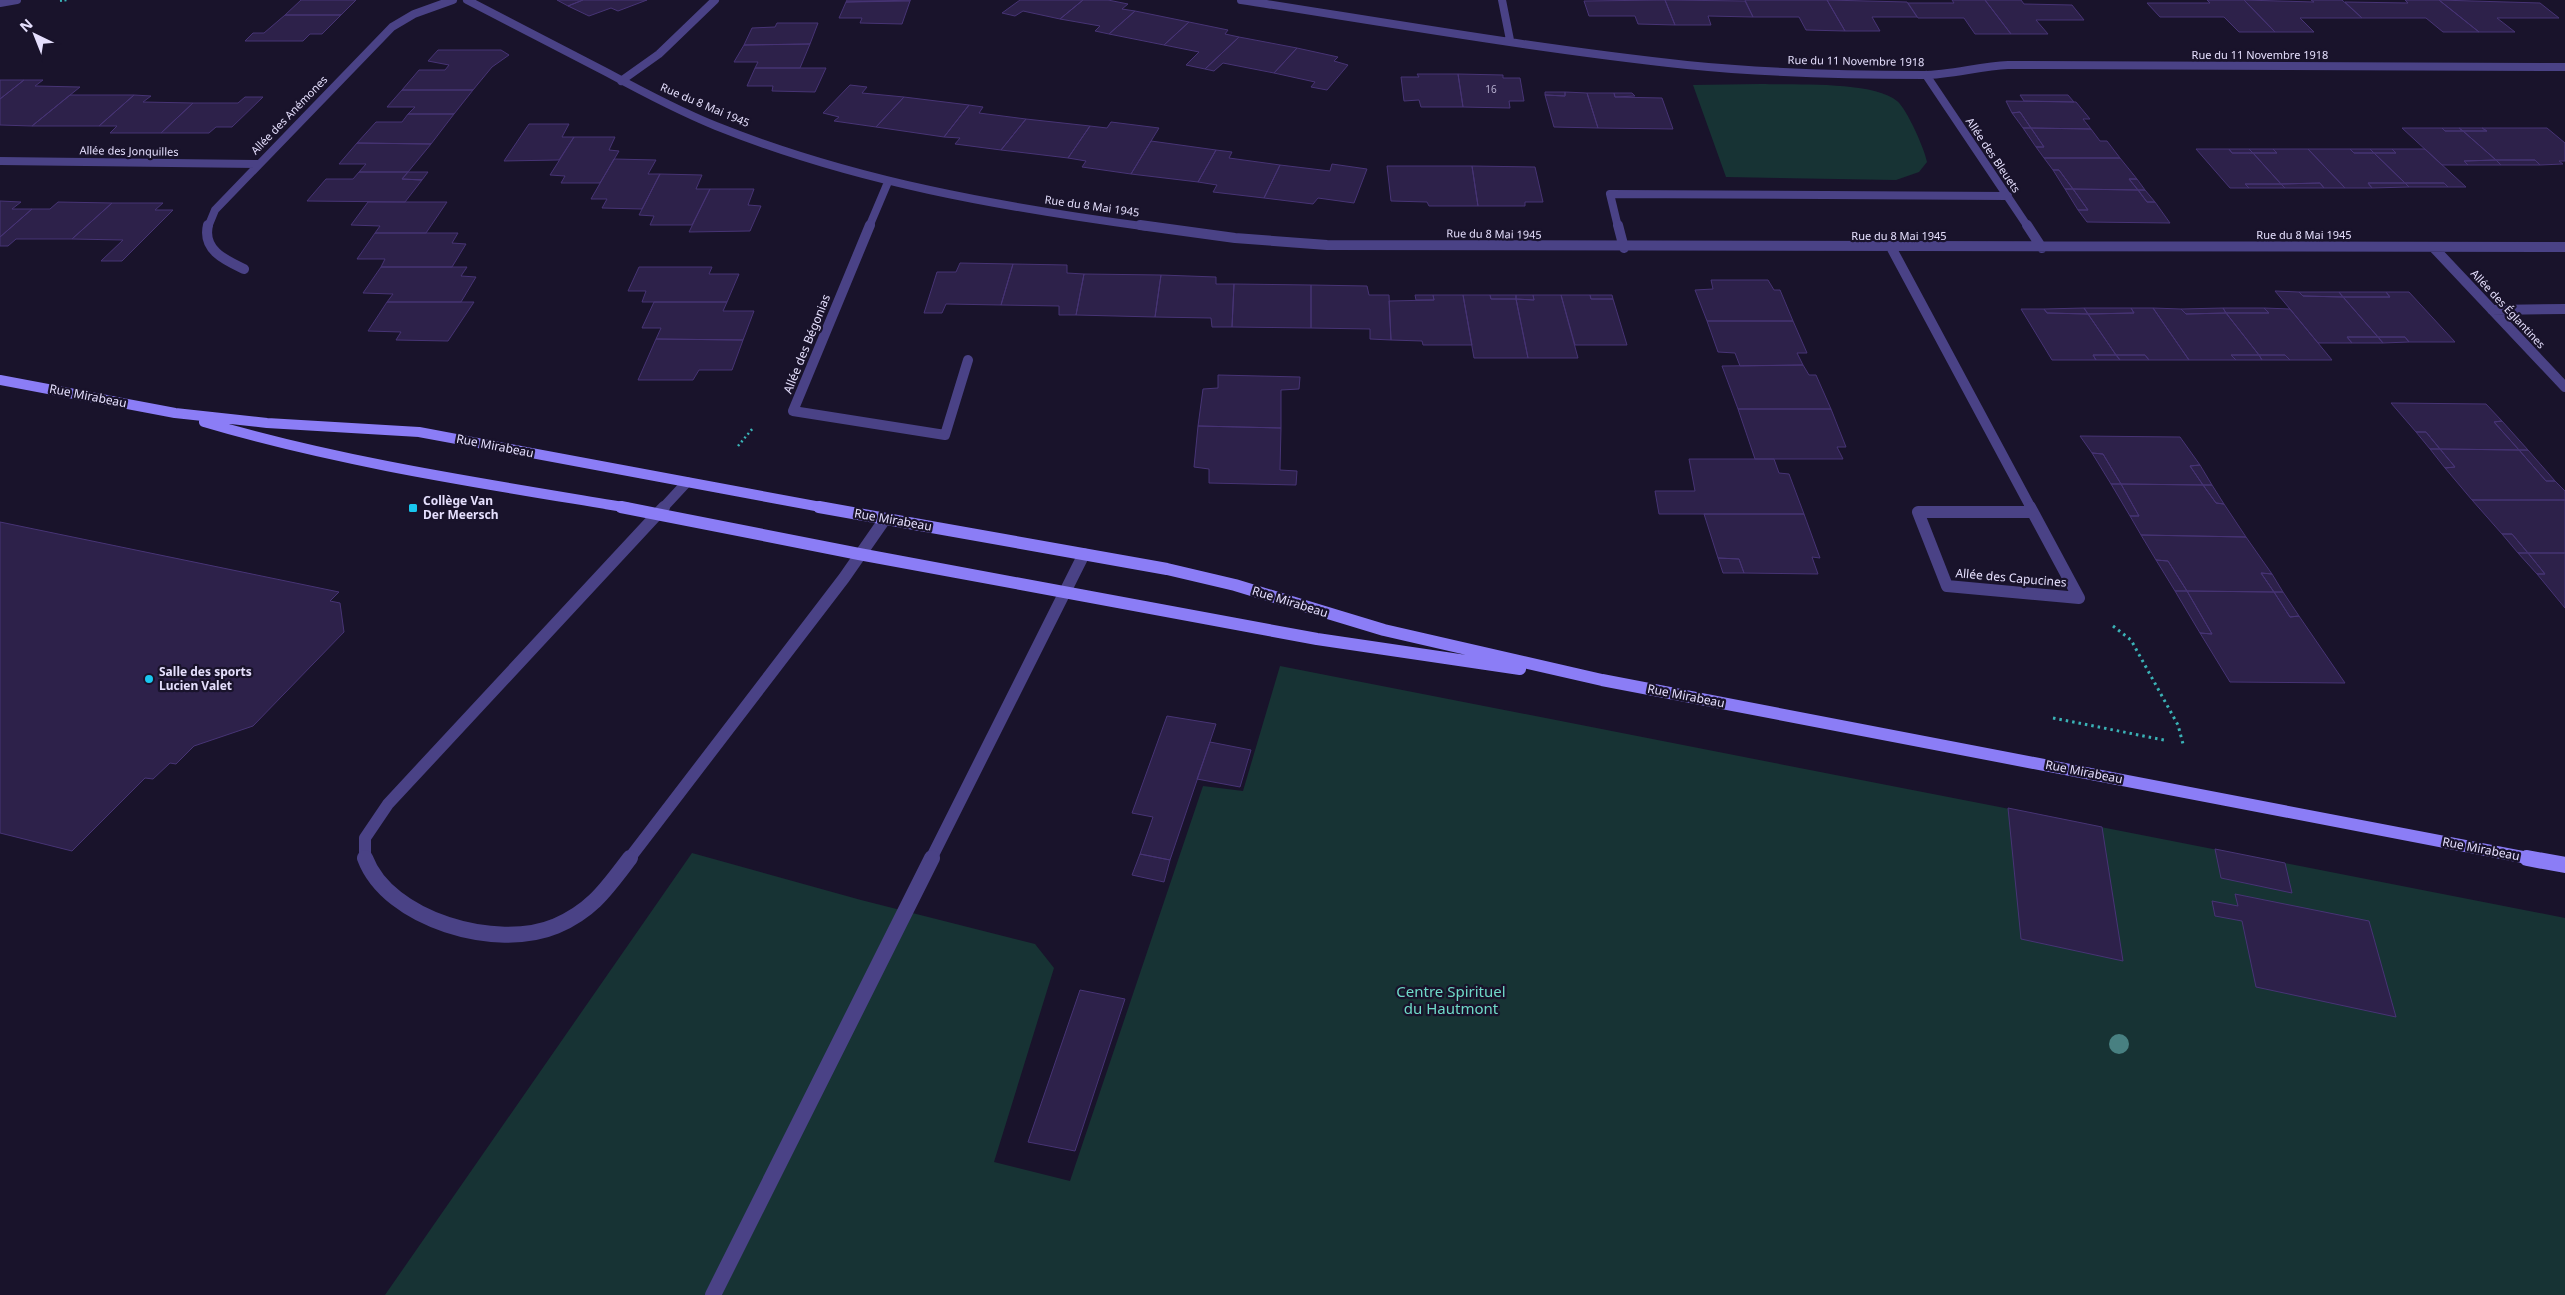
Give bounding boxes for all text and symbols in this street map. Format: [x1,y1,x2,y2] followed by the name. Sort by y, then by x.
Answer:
[10,10,60,60] north arrow
[15,14,36,36] text: N
[2192,47,2328,62] street label: Rue du 11 Novembre 1918
[1788,52,1925,69] street label: Rue du 11 Novembre 1918
[247,72,330,157] street label: Allée des Anémones
[658,79,752,130] street label: Rue du 8 Mai 1945
[1485,82,1497,96] house number: 16
[1963,114,2024,195] street label: Allée des Bleuets
[79,142,179,159] street label: Allée des Jonquilles
[1044,191,1140,220] street label: Rue du 8 Mai 1945
[1446,225,1542,242] street label: Rue du 8 Mai 1945
[2256,227,2352,242] street label: Rue du 8 Mai 1945
[1851,228,1947,243] street label: Rue du 8 Mai 1945
[2468,266,2549,351] street label: Allée des Églantines
[779,291,834,396] street label: Allée des Bégonias
[48,380,128,411] street label: Rue Mirabeau
[455,430,535,461] street label: Rue Mirabeau
[423,492,498,523] place label: Collège Van Der Meersch
[407,502,419,514] marker: Collège Van Der Meersch
[853,504,933,535] street label: Rue Mirabeau
[1955,564,2068,591] street label: Allée des Capucines
[1250,582,1330,621] street label: Rue Mirabeau
[159,663,252,694] place label: Salle des sports Lucien Valet
[143,673,155,685] marker: Salle des sports Lucien Valet
[1646,680,1726,711] street label: Rue Mirabeau
[2044,756,2124,787] street label: Rue Mirabeau
[2441,833,2521,864] street label: Rue Mirabeau
[1396,981,1506,1018] park label: Centre Spirituel du Hautmont

